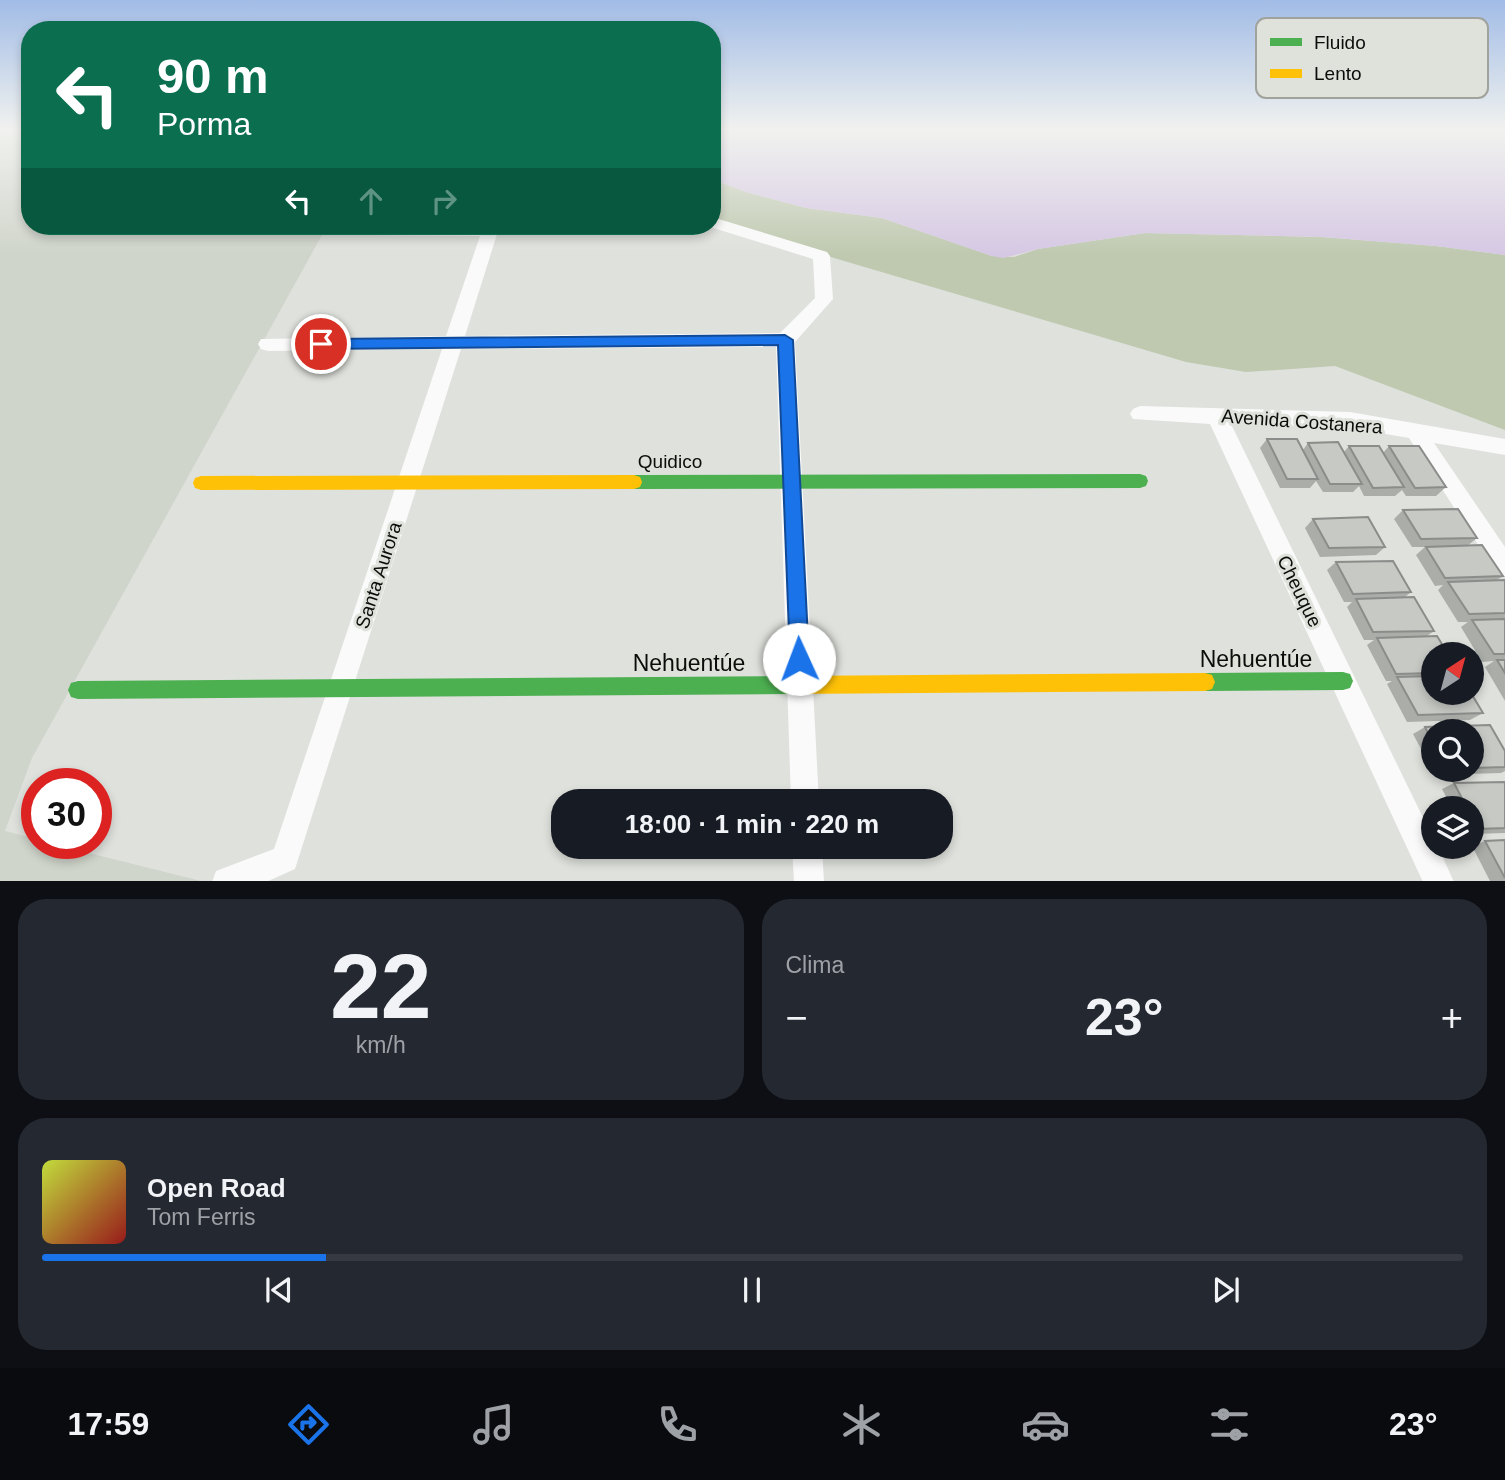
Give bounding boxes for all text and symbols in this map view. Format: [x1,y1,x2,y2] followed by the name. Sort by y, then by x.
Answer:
[1256,18,1488,98] legend
[1314,32,1366,53] text: Fluido
[42,49,133,140] icon: left
[157,49,269,103] text: 90 m
[1314,63,1362,84] text: Lento
[157,106,251,142] text: Porma
[279,182,317,220] icon: left
[352,182,390,220] icon: ahead
[425,182,463,220] icon: right
[291,314,351,374] pin
[302,325,340,363] icon: arrive
[1221,405,1384,438] street label: Avenida Costanera
[638,451,702,472] street label: Quidico
[351,519,406,631] street label: Santa Aurora
[1273,552,1326,630] street label: Cheuque
[762,622,836,696] position arrow
[1421,642,1484,705] north arrow
[1421,642,1484,859] map controls
[1200,646,1312,672] street label: Nehuentúe
[633,650,745,676] street label: Nehuentúe
[1421,719,1484,782] button: search
[21,768,112,859] speed limit sign: 30
[1421,796,1484,859] button: layers
[625,809,879,839] text: 18:00 · 1 min · 220 m
[330,936,431,1037] text: 22
[786,952,844,978] text: Clima
[1085,988,1164,1046] text: 23°
[786,997,808,1039] text: −
[1441,997,1463,1039] text: +
[356,1032,406,1058] text: km/h
[147,1173,286,1203] text: Open Road
[147,1204,256,1230] text: Tom Ferris
[260,1271,298,1309] icon: previous
[733,1271,771,1309] icon: pause
[1207,1271,1245,1309] icon: next
[284,1400,333,1449] icon: directions
[469,1400,518,1449] icon: music
[653,1400,702,1449] icon: phone
[837,1400,886,1449] icon: climate
[1021,1400,1070,1449] icon: car
[1205,1400,1254,1449] icon: filters
[68,1406,149,1442] text: 17:59
[1389,1406,1437,1442] text: 23°

